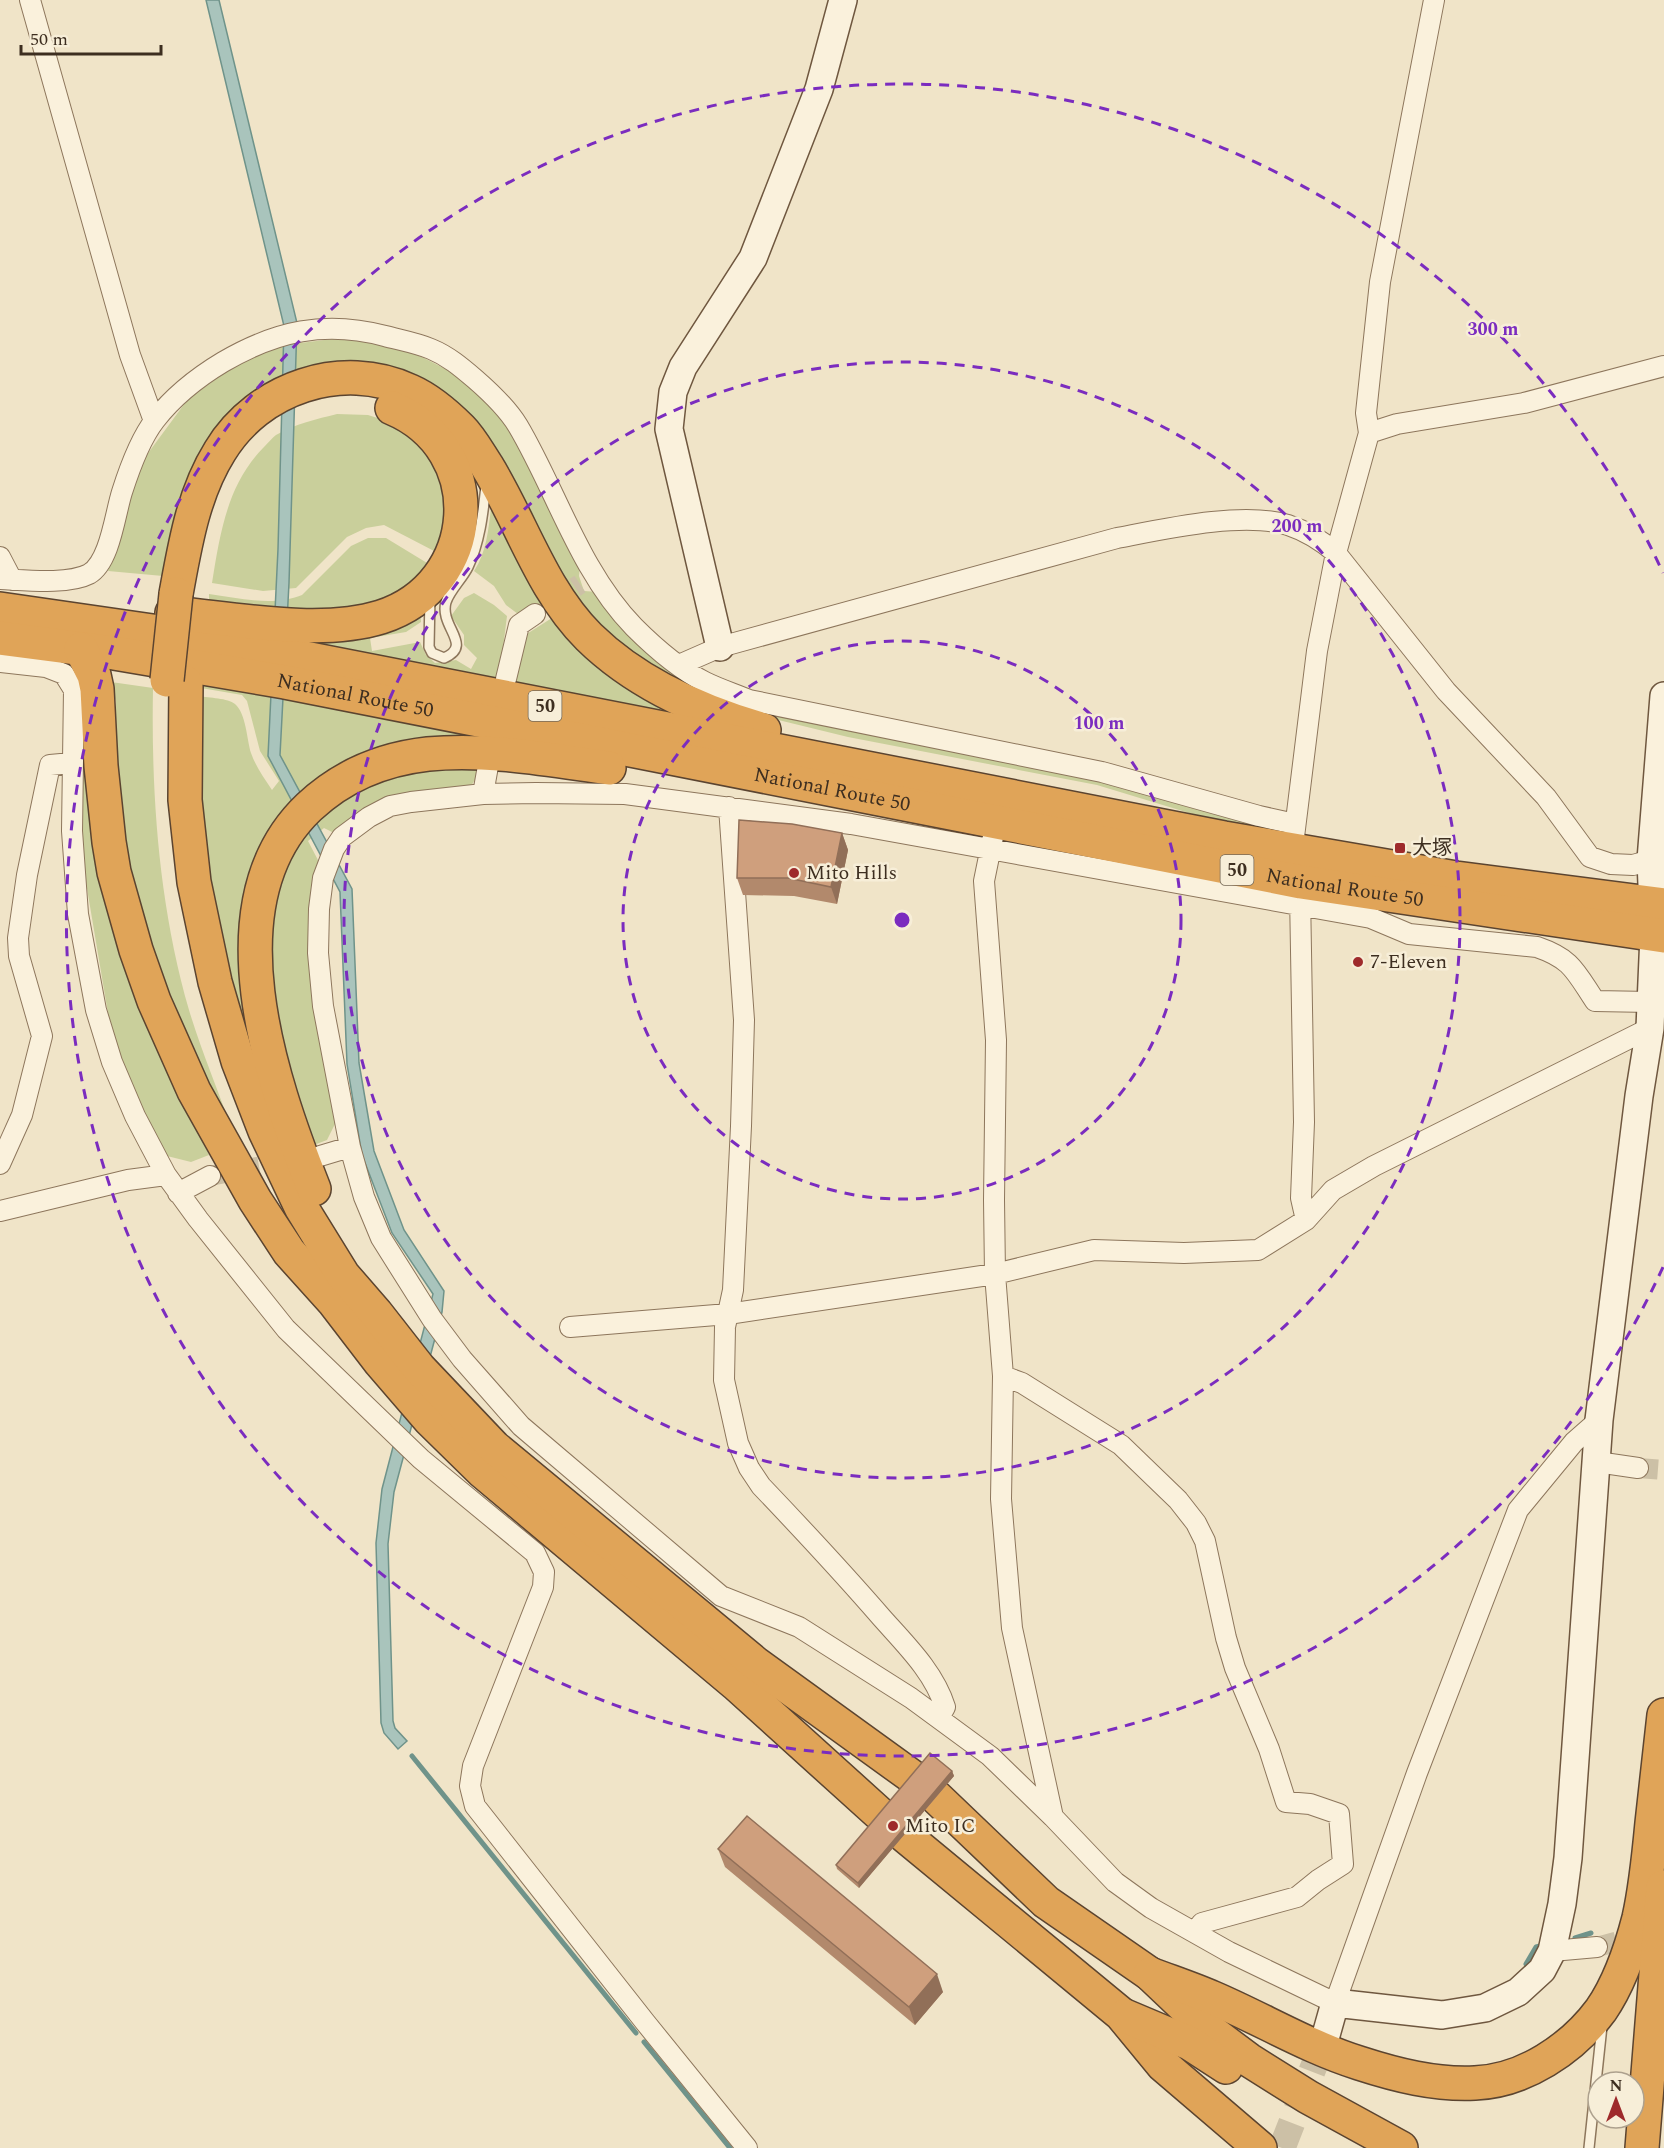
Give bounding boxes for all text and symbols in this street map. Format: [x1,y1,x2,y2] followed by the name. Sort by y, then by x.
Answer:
[21,18,160,56] scale bar
[30,26,68,53] text: 50 m
[1467,316,1519,343] text: 300 m
[1271,513,1323,540] text: 200 m
[274,666,436,726] street label: National Route 50
[528,691,562,721] road number: 50
[1073,710,1125,737] text: 100 m
[751,760,913,820] street label: National Route 50
[1412,833,1452,863] place label: 大塚
[1393,841,1407,855] marker: 大塚
[1220,855,1254,885] road number: 50
[806,858,897,888] place label: Mito Hills
[1263,860,1425,915] street label: National Route 50
[787,866,801,880] marker: Mito Hills
[892,910,912,930] centre of rings
[1370,947,1447,977] place label: 7-Eleven
[1351,955,1365,969] marker: 7-Eleven
[905,1811,976,1841] place label: Mito IC
[886,1819,900,1833] marker: Mito IC
[1586,2070,1646,2130] north arrow
[1609,2074,1623,2098] text: N

